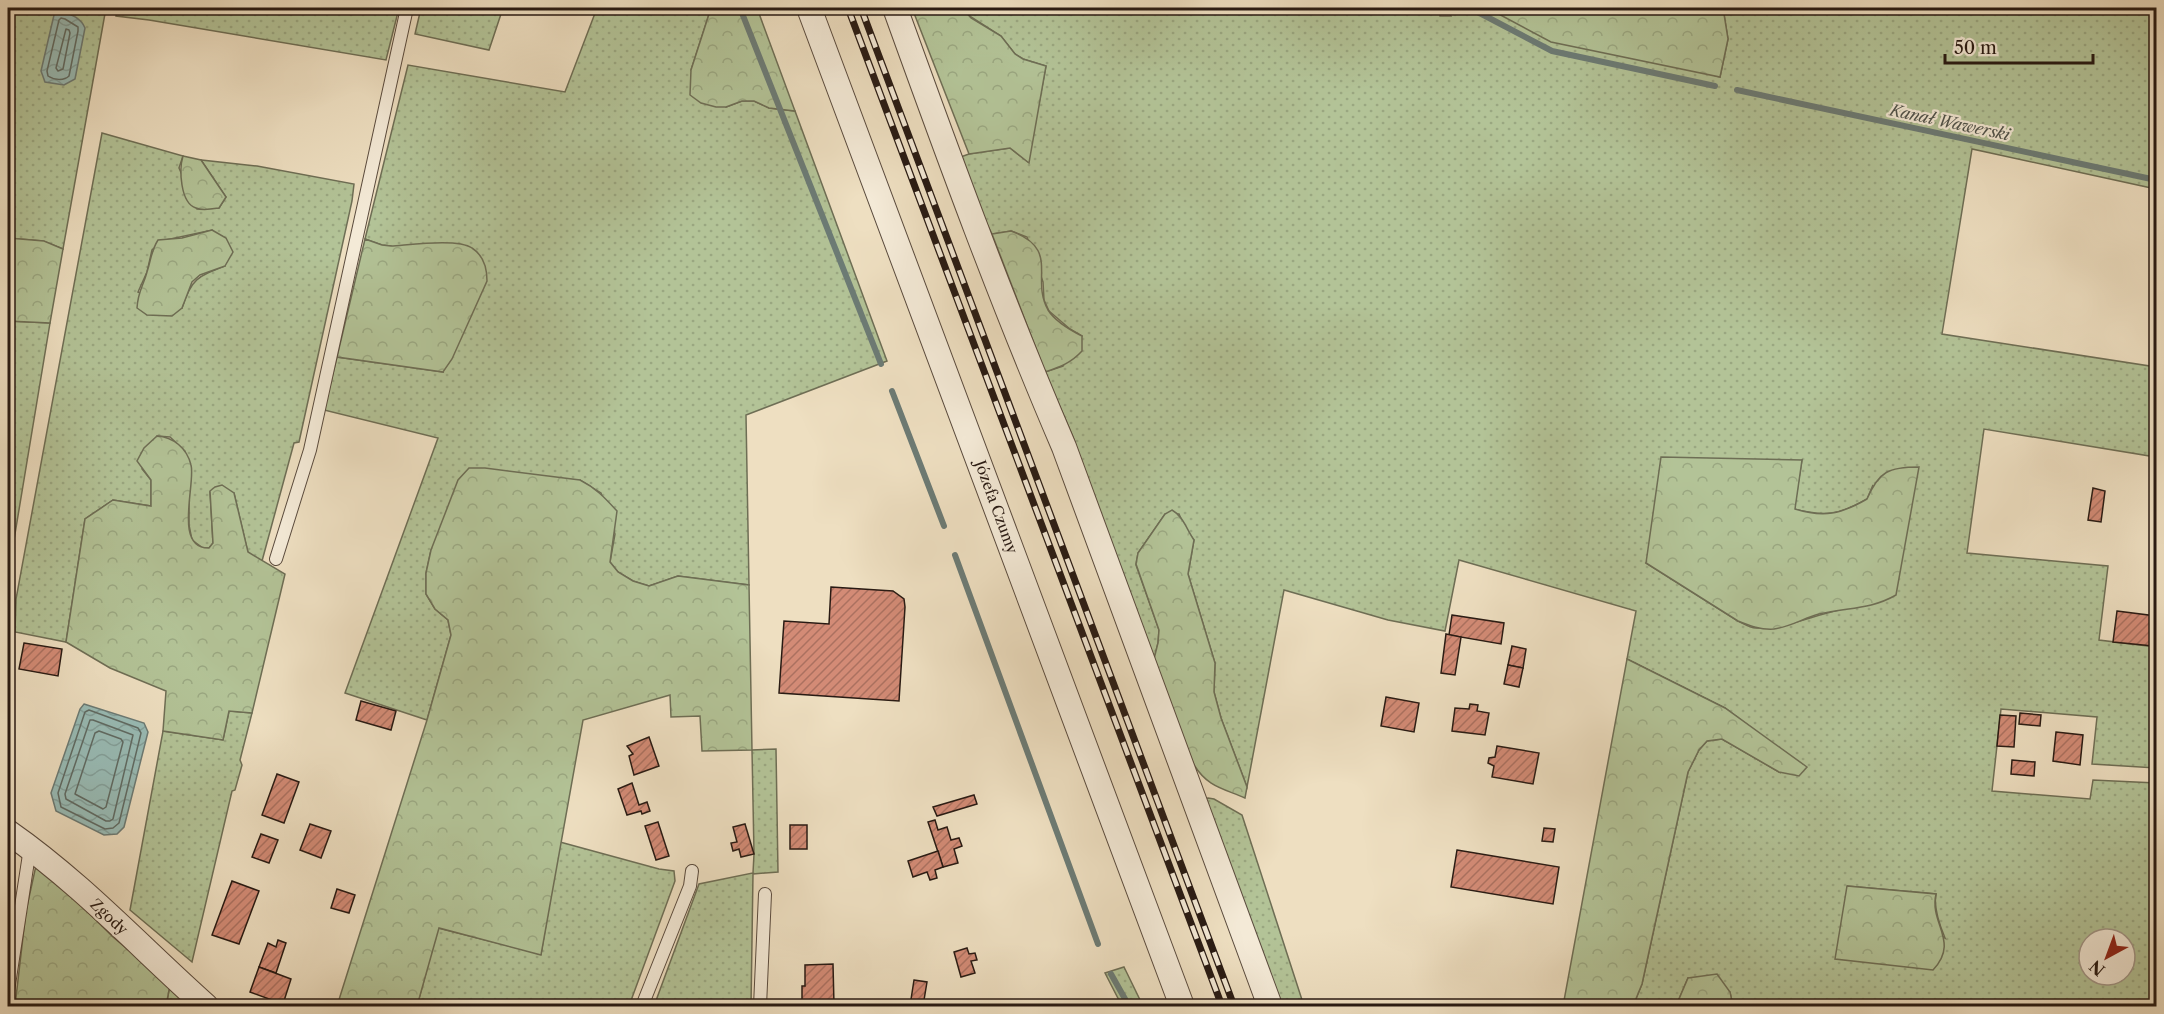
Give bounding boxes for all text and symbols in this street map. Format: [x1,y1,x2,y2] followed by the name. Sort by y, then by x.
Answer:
[1945,27,2094,65] scale bar
[1954,37,1997,59] text: 50 m
[1886,99,2013,145] water label: Kanał Wawerski
[970,456,1022,557] street label: Józefa Czumy
[87,895,133,939] street label: Zgody
[2077,927,2137,987] north arrow
[2085,956,2109,980] text: N

